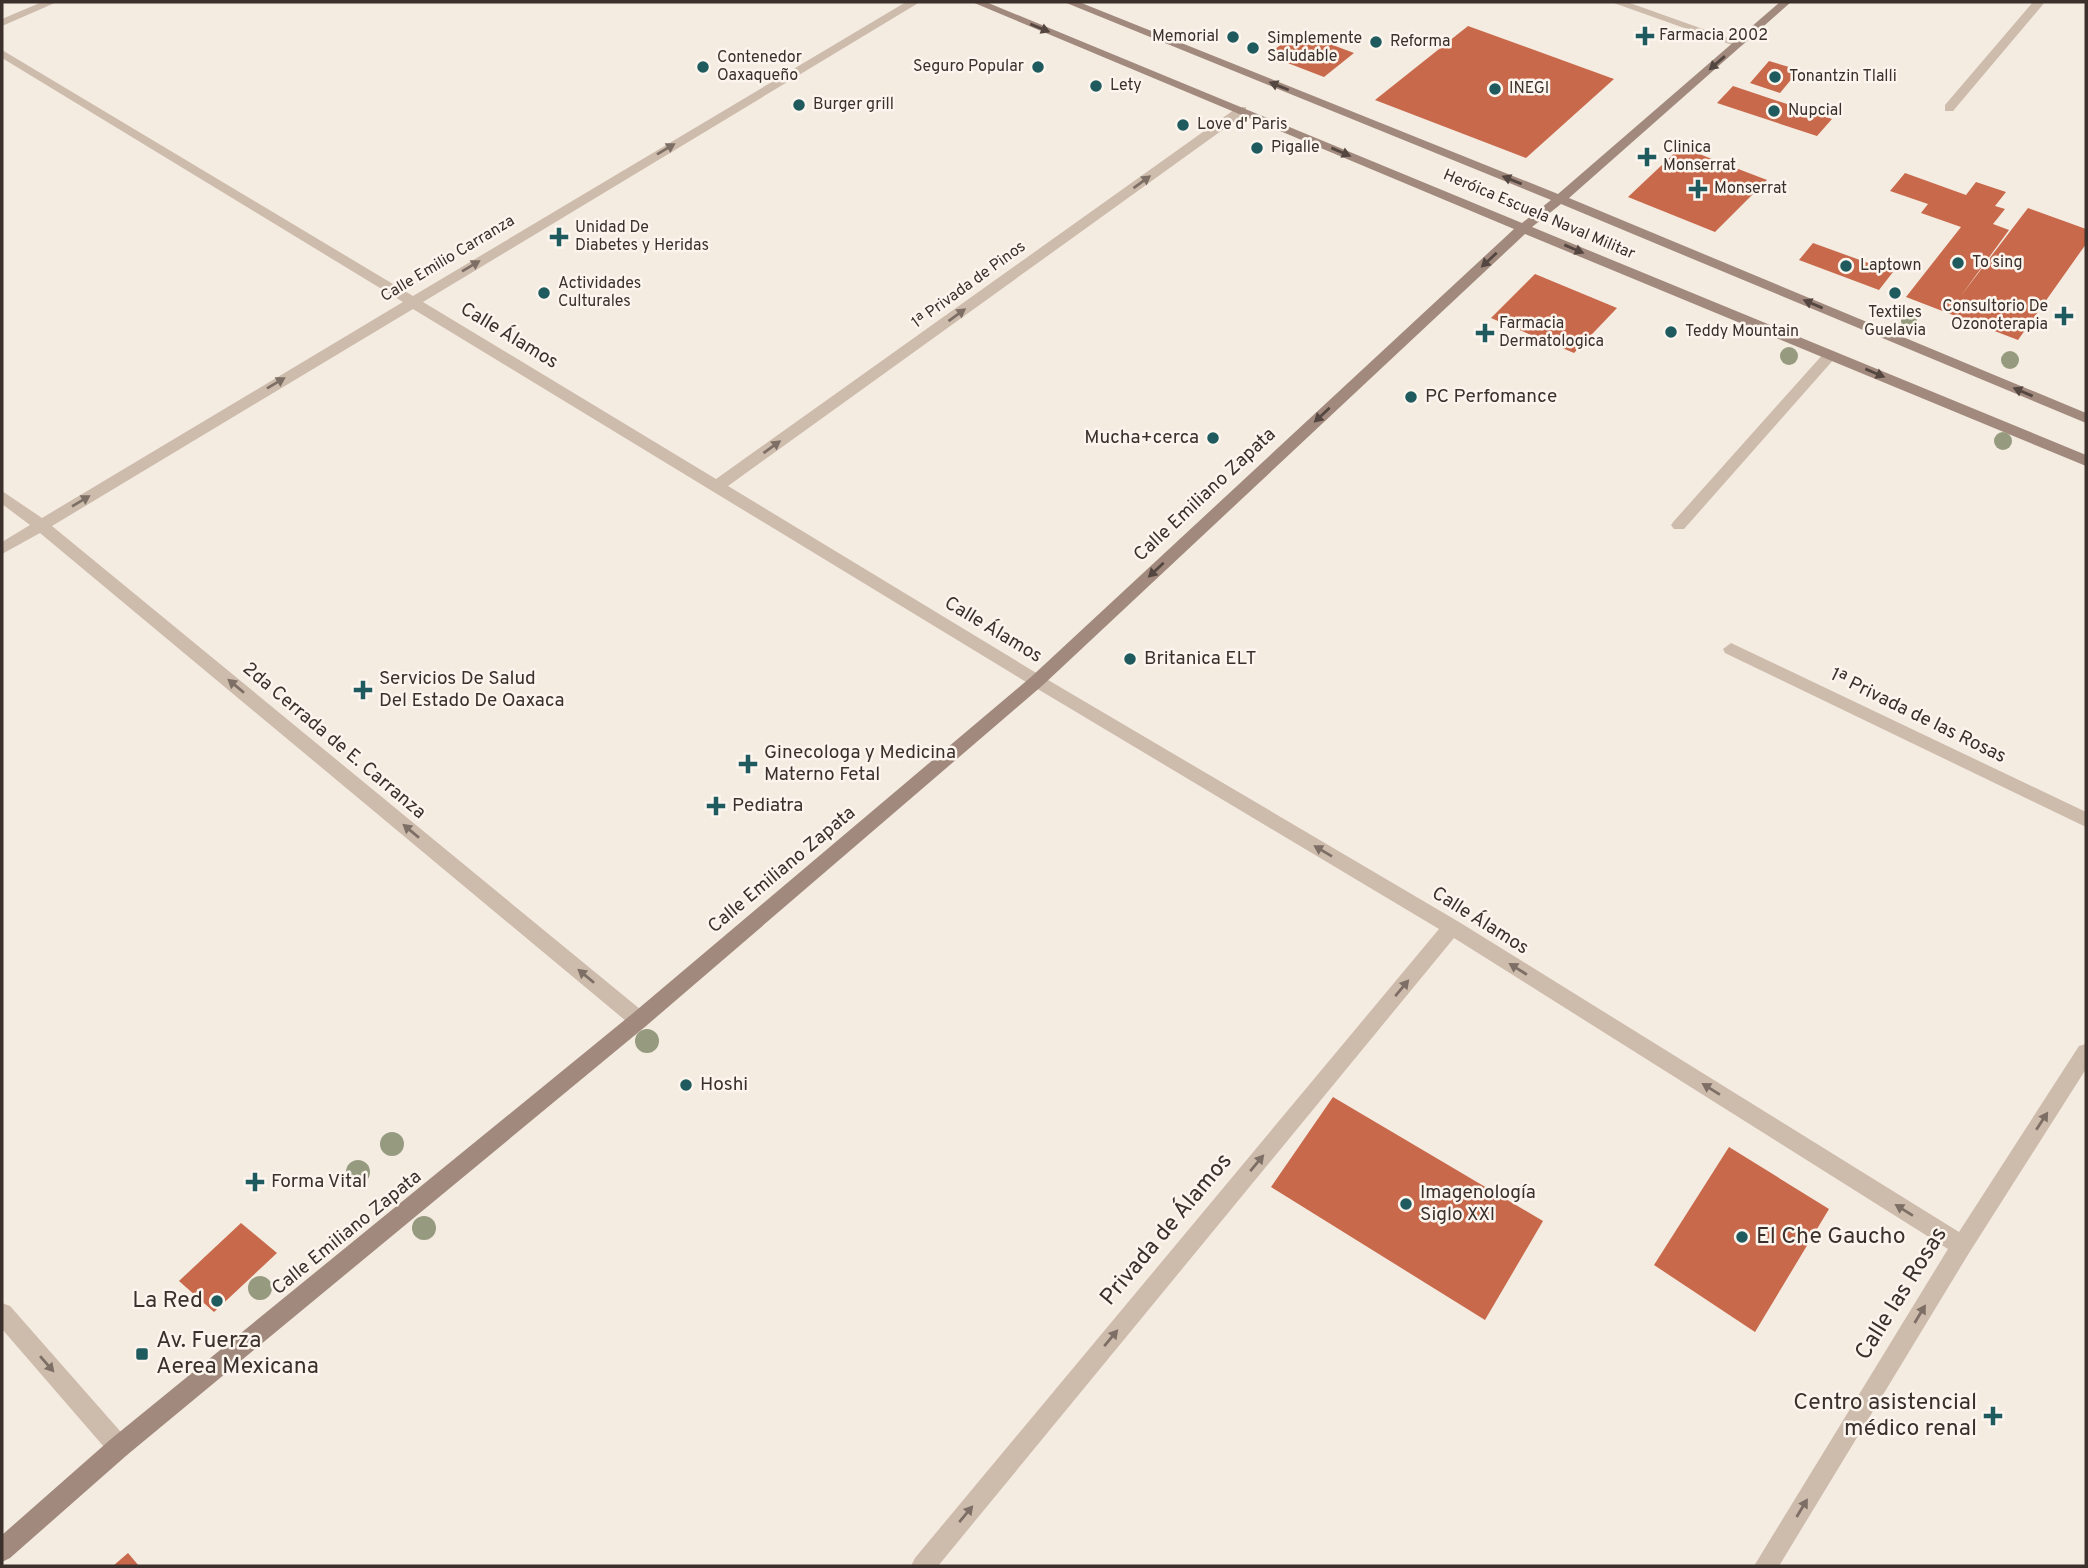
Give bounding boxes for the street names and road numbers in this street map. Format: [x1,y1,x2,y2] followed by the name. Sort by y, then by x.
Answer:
[1440,165,1638,265] street label: Heróica Escuela Naval Militar
[377,211,519,307] street label: Calle Emilio Carranza
[908,237,1030,333] street label: 1ª Privada de Pinos
[456,297,563,375] street label: Calle Álamos
[1129,423,1281,567] street label: Calle Emiliano Zapata
[940,591,1047,669] street label: Calle Álamos
[237,657,431,825] street label: 2da Cerrada de E. Carranza
[1826,663,2010,769] street label: 1ª Privada de las Rosas
[703,801,861,939] street label: Calle Emiliano Zapata
[1427,881,1534,960] street label: Calle Álamos
[1094,1147,1239,1312] street label: Privada de Álamos
[267,1165,427,1301] street label: Calle Emiliano Zapata
[1849,1222,1955,1366] street label: Calle las Rosas

